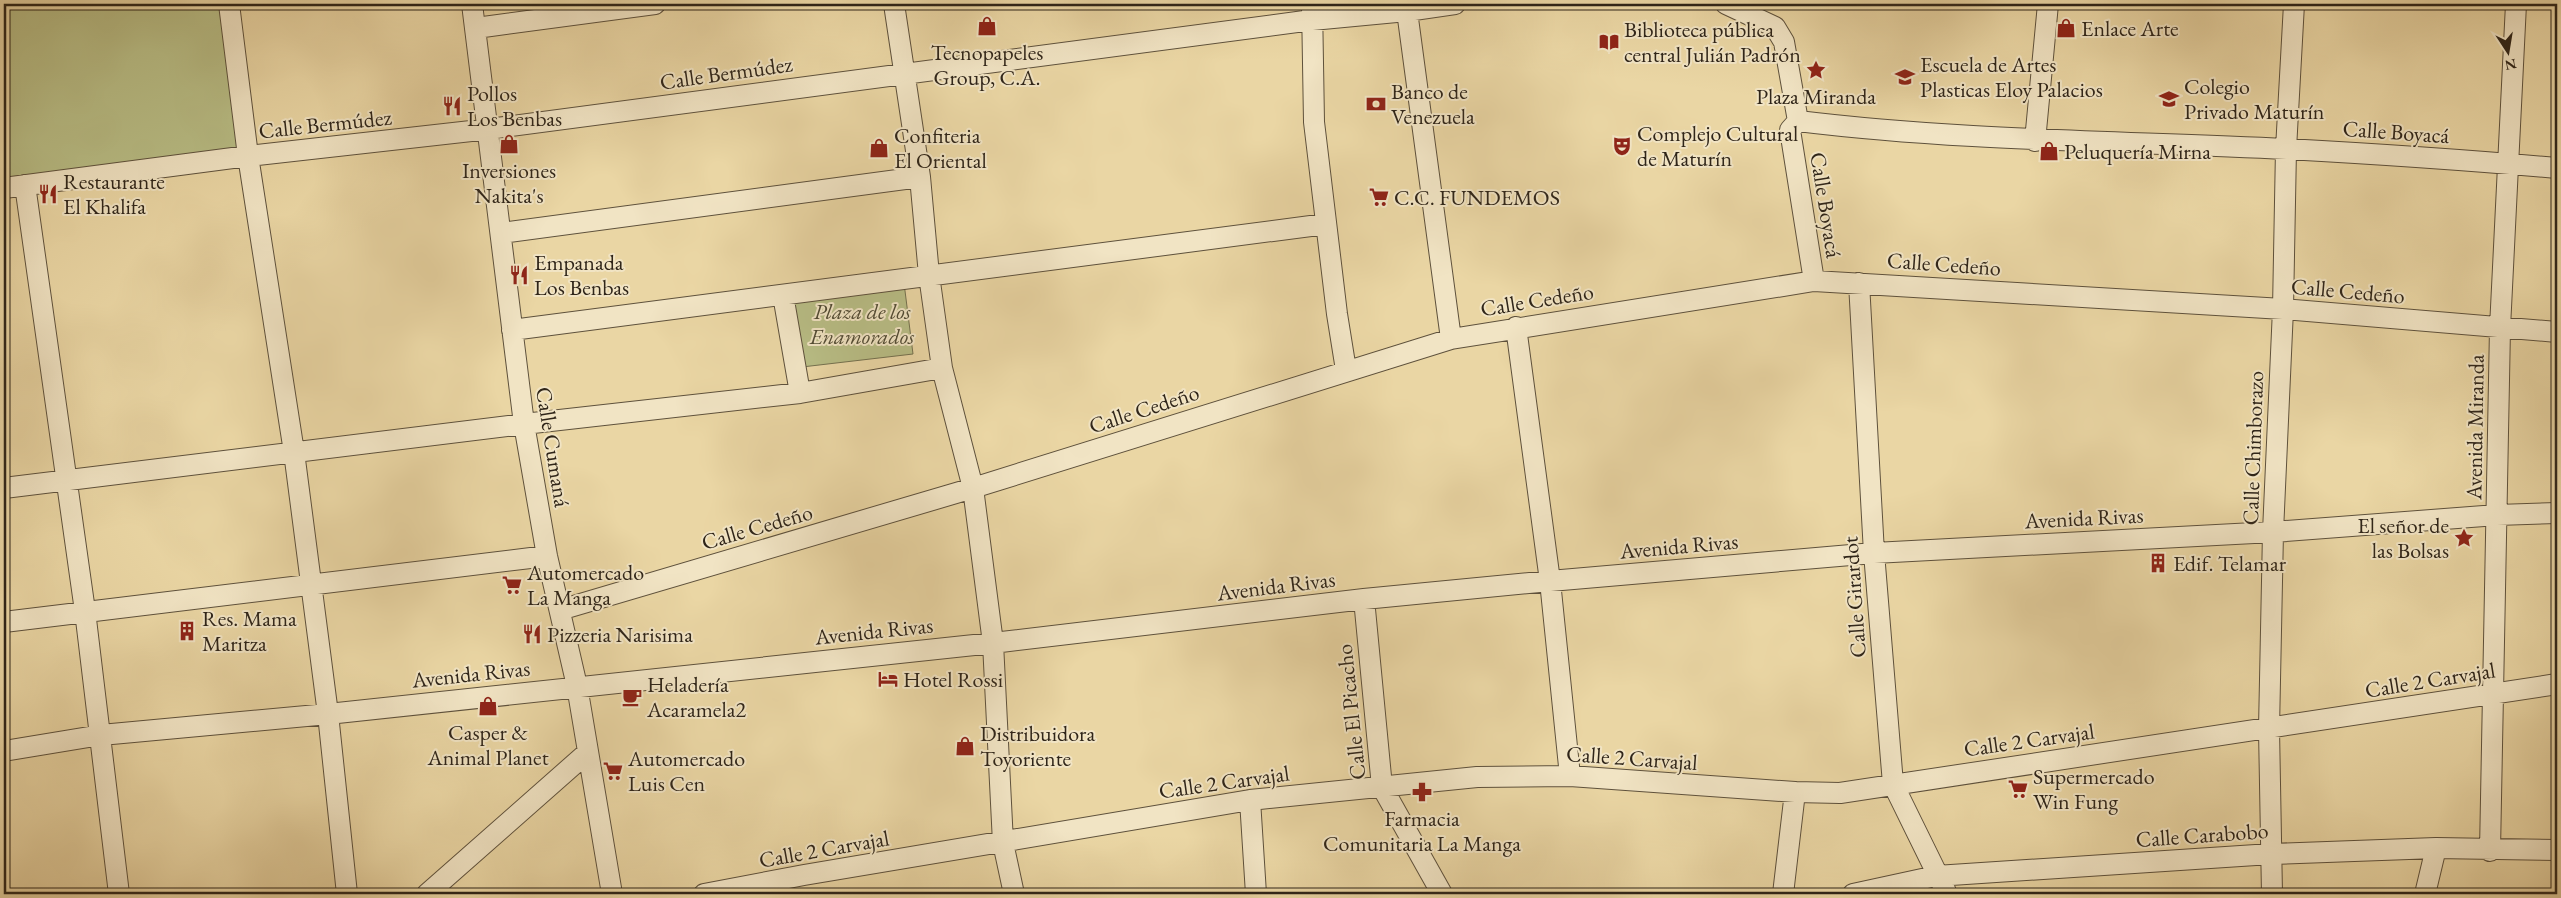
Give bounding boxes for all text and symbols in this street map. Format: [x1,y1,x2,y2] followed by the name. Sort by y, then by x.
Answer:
[2081,14,2179,43] place label: Enlace Arte
[976,15,998,37] shop icon: Tecnopapeles Group, C.A.
[1624,15,1801,69] place label: Biblioteca pública central Julián Padrón
[2055,17,2077,39] shop icon: Enlace Arte
[2484,28,2534,78] north arrow
[1598,31,1620,53] library icon: Biblioteca pública central Julián Padrón
[931,38,1043,92] place label: Tecnopapeles Group, C.A.
[658,49,795,97] street label: Calle Bermúdez
[1920,50,2103,104] place label: Escuela de Artes Plasticas Eloy Palacios
[2503,55,2518,75] text: N
[1805,59,1827,81] place icon: Plaza Miranda
[1894,66,1916,88] school or university icon: Escuela de Artes Plasticas Eloy Palacios
[2184,72,2325,126] place label: Colegio Privado Maturín
[1391,77,1475,131] place label: Banco de Venezuela
[467,79,562,133] place label: Pollos Los Benbas
[1756,82,1876,111] place label: Plaza Miranda
[2158,88,2180,110] school or university icon: Colegio Privado Maturín
[1365,93,1387,115] bank icon: Banco de Venezuela
[441,95,463,117] restaurant icon: Pollos Los Benbas
[257,103,394,145] street label: Calle Bermúdez
[2342,114,2450,150] street label: Calle Boyacá
[1637,119,1798,173] place label: Complejo Cultural de Maturín
[894,121,987,175] place label: Confiteria El Oriental
[498,133,520,155] shop icon: Inversiones Nakita's
[1611,135,1633,157] theatre icon: Complejo Cultural de Maturín
[868,137,890,159] shop icon: Confiteria El Oriental
[2064,137,2211,166] place label: Peluquería Mirna
[2038,140,2060,162] shop icon: Peluquería Mirna
[1803,150,1849,260] street label: Calle Boyacá
[462,156,556,210] place label: Inversiones Nakita's
[63,167,165,221] place label: Restaurante El Khalifa
[37,183,59,205] restaurant icon: Restaurante El Khalifa
[1394,183,1560,212] place label: C.C. FUNDEMOS
[1368,186,1390,208] supermarket icon: C.C. FUNDEMOS
[1886,246,2002,282] street label: Calle Cedeño
[534,248,629,302] place label: Empanada Los Benbas
[508,264,530,286] restaurant icon: Empanada Los Benbas
[2290,272,2406,310] street label: Calle Cedeño
[1478,277,1596,323] street label: Calle Cedeño
[809,297,915,351] park label: Plaza de los Enamorados
[2459,354,2491,501] street label: Avenida Miranda
[2236,370,2270,526] street label: Calle Chimborazo
[1085,378,1203,440] street label: Calle Cedeño
[529,385,577,509] street label: Calle Cumaná
[698,497,816,557] street label: Calle Cedeño
[2023,500,2144,536] street label: Avenida Rivas
[2357,511,2449,565] place label: El señor de las Bolsas
[1617,526,1740,566] street label: Avenida Rivas
[2453,527,2475,549] place icon: El señor de las Bolsas
[1835,535,1873,659] street label: Calle Girardot
[2173,549,2287,578] place label: Edif. Telamar
[2147,552,2169,574] building icon: Edif. Telamar
[526,558,644,612] place label: Automercado La Manga
[1214,564,1337,608] street label: Avenida Rivas
[501,574,523,596] supermarket icon: Automercado La Manga
[202,604,297,658] place label: Res. Mama Maritza
[812,610,935,652] street label: Avenida Rivas
[176,620,198,642] building icon: Res. Mama Maritza
[547,620,693,649] place label: Pizzeria Narisima
[521,623,543,645] restaurant icon: Pizzeria Narisima
[1329,643,1373,781] street label: Calle El Picacho
[409,653,532,695] street label: Avenida Rivas
[2363,655,2497,705] street label: Calle 2 Carvajal
[903,665,1003,694] place label: Hotel Rossi
[877,668,899,690] hotel icon: Hotel Rossi
[646,670,747,724] place label: Heladería Acaramela2
[621,686,643,708] cafe icon: Heladería Acaramela2
[477,695,499,717] shop icon: Casper & Animal Planet
[1962,716,2096,764] street label: Calle 2 Carvajal
[426,718,549,772] place label: Casper & Animal Planet
[980,719,1095,773] place label: Distribuidora Toyoriente
[954,735,976,757] shop icon: Distribuidora Toyoriente
[1565,739,1699,777] street label: Calle 2 Carvajal
[627,744,745,798] place label: Automercado Luis Cen
[1157,758,1291,806] street label: Calle 2 Carvajal
[602,760,624,782] supermarket icon: Automercado Luis Cen
[2033,762,2155,816] place label: Supermercado Win Fung
[2007,778,2029,800] supermarket icon: Supermercado Win Fung
[1411,781,1433,803] pharmacy icon: Farmacia Comunitaria La Manga
[1323,804,1521,858] place label: Farmacia Comunitaria La Manga
[2135,816,2269,854] street label: Calle Carabobo
[757,823,891,875] street label: Calle 2 Carvajal

